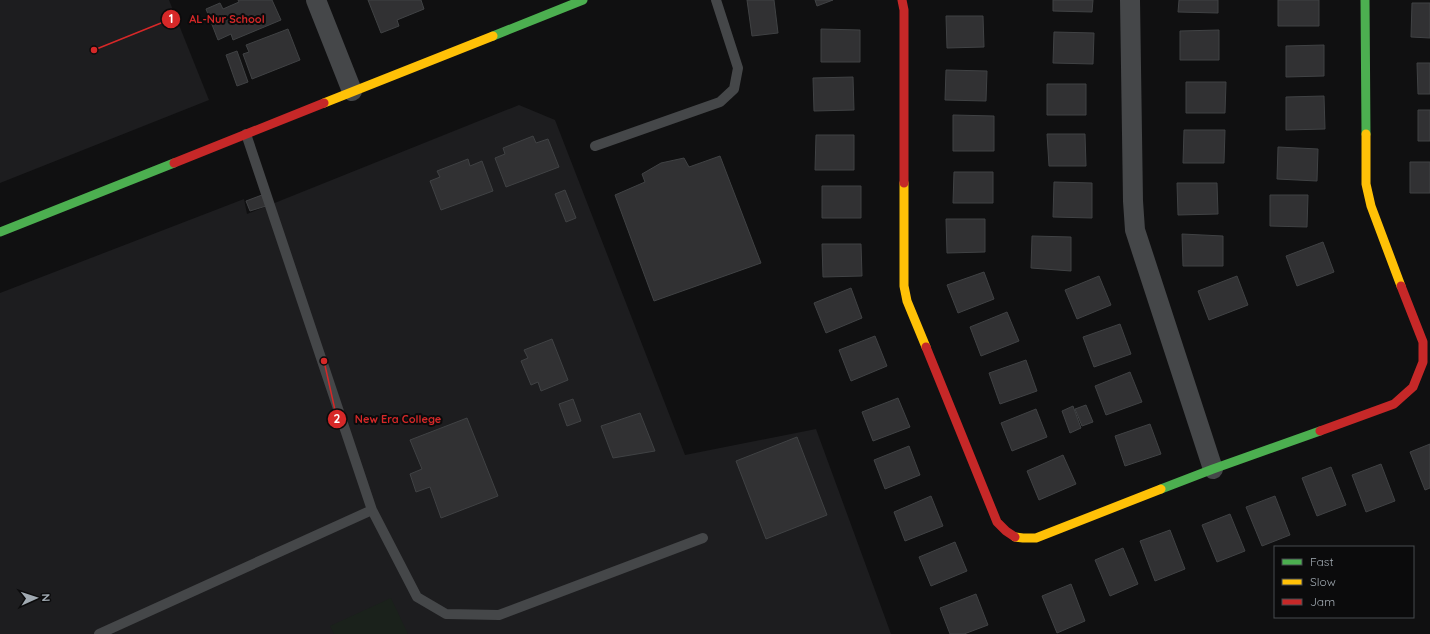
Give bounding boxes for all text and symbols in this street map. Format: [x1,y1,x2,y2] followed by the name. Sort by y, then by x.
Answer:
[161,7,273,30] callout: AL-Nur School
[169,11,173,26] text: 1
[189,12,265,26] text: AL-Nur School
[327,408,449,431] callout: New Era College
[334,411,341,426] text: 2
[355,412,442,426] text: New Era College
[1274,546,1414,618] legend
[1310,554,1334,569] text: Fast
[1310,574,1336,589] text: Slow
[16,578,56,618] north arrow
[39,593,53,602] text: N
[1310,594,1335,609] text: Jam

